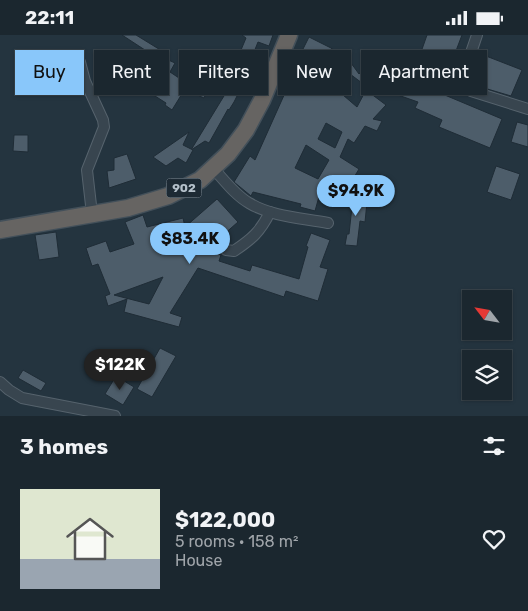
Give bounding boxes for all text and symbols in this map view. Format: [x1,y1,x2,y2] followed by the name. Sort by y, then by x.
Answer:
[25,6,74,29] text: 22:11
[15,50,84,95] chip: Buy
[94,50,169,95] chip: Rent
[179,50,268,95] chip: Filters
[278,50,351,95] chip: New
[361,50,487,95] chip: Apartment
[315,175,397,217] pin: $94.9K
[166,179,202,197] road number: 902
[328,181,384,200] text: $94.9K
[149,223,231,265] pin: $83.4K
[161,229,219,248] text: $83.4K
[462,290,512,340] north arrow
[462,290,512,400] map controls
[85,349,155,391] pin: $122K
[462,350,512,400] button: layers
[95,355,145,374] text: $122K
[480,432,508,460] icon: filters
[20,434,108,459] text: 3 homes
[175,507,275,532] text: $122,000
[60,509,120,569] icon: home
[480,525,508,553] icon: heart
[175,532,298,551] text: 5 rooms · 158 m²
[175,551,222,570] text: House

